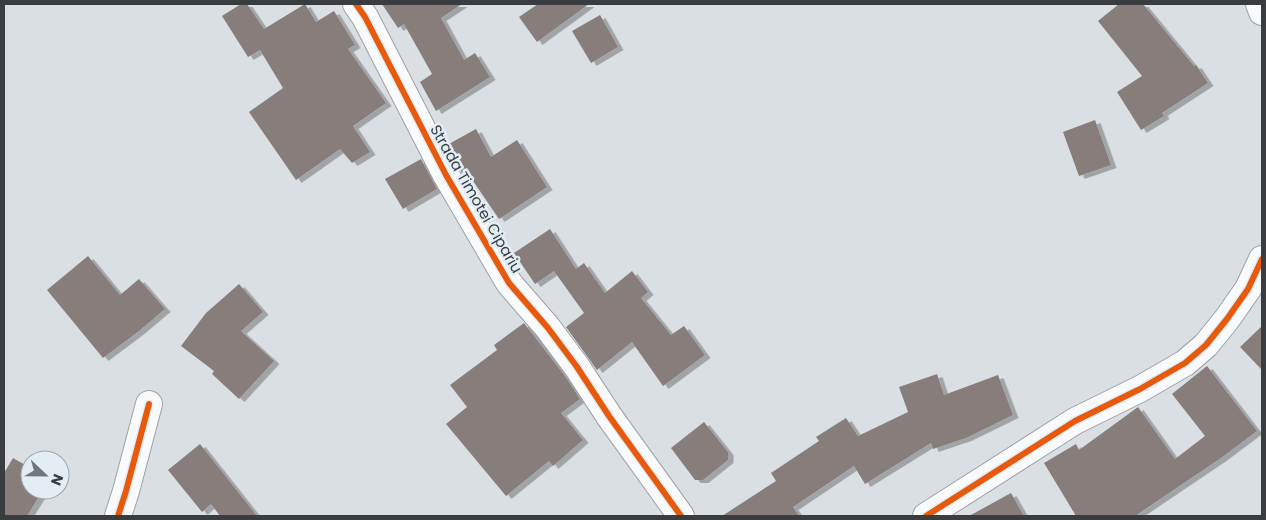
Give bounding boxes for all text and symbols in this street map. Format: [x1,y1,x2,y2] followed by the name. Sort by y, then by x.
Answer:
[425,121,528,277] street label: Strada Timotei Cipariu
[20,450,70,500] north arrow
[46,471,68,488] text: N

